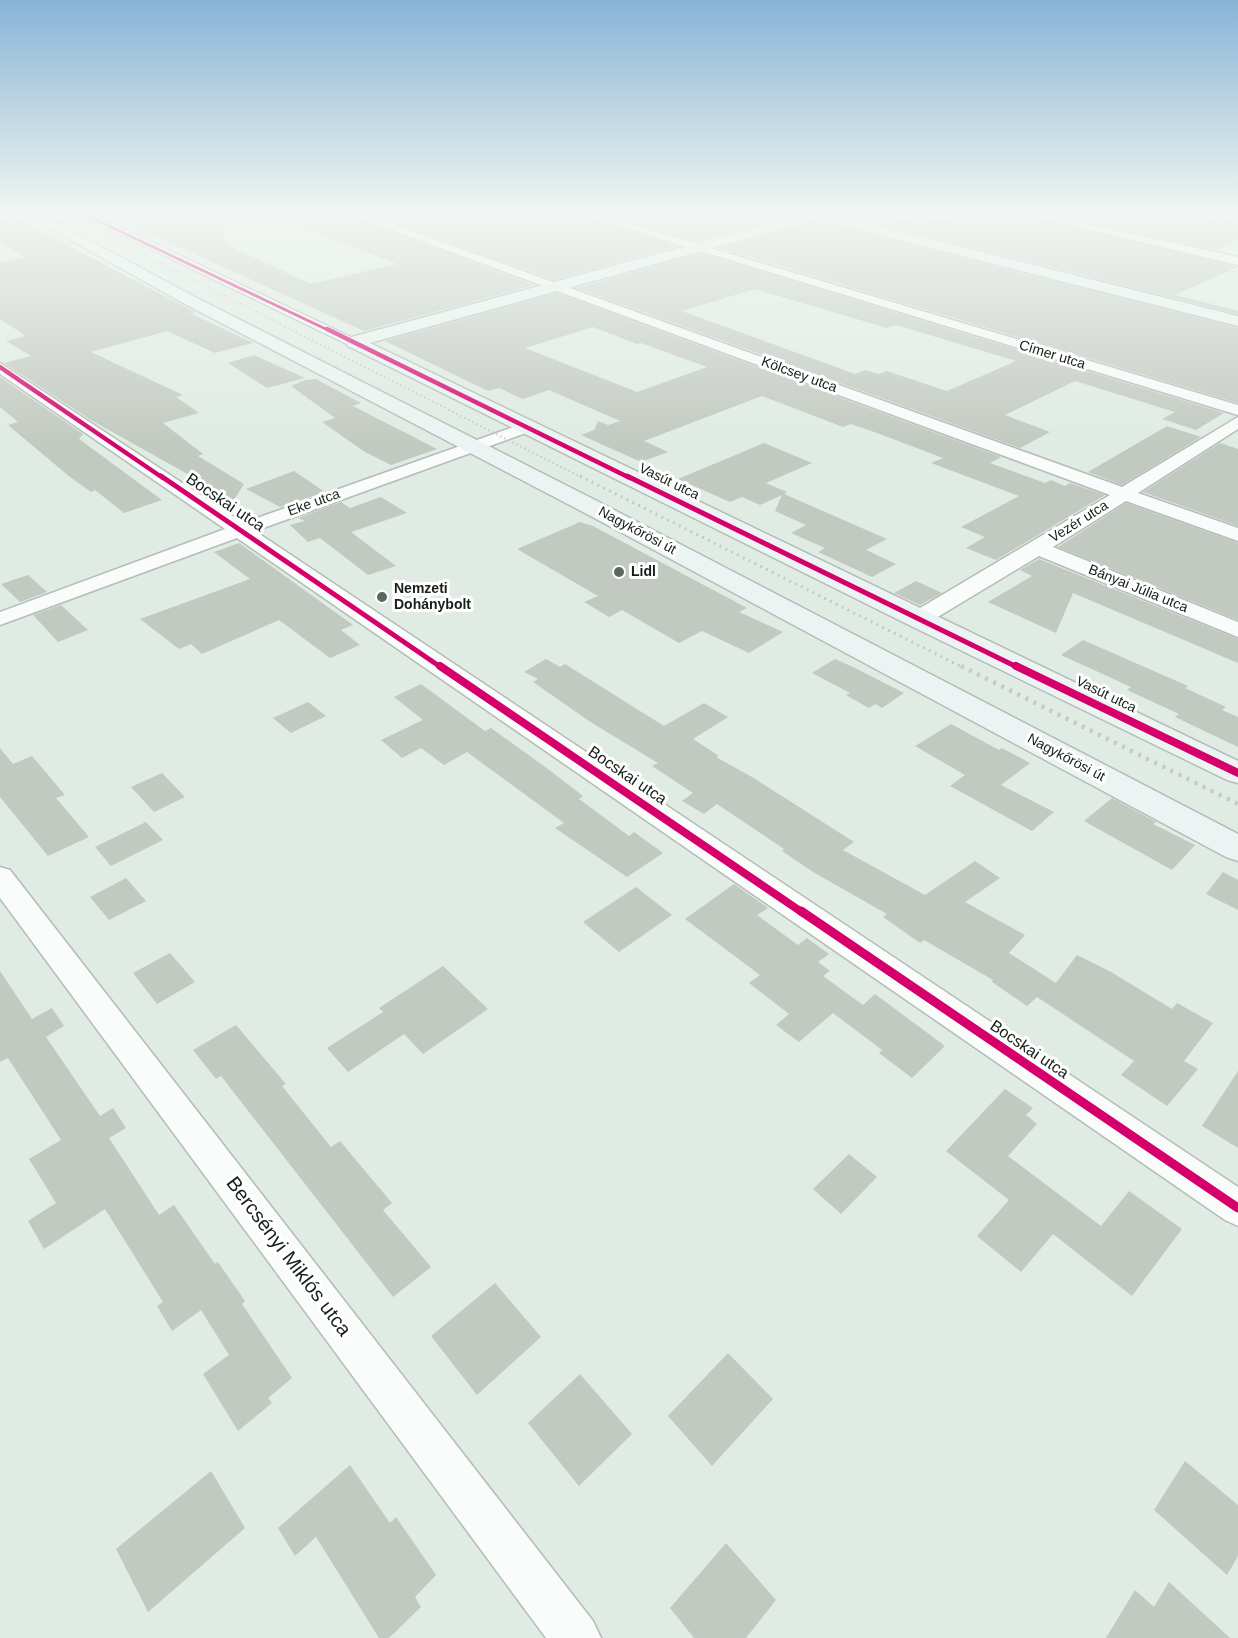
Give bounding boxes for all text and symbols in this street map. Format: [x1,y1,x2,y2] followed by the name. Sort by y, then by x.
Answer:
[1017,337,1087,373] street label: Címer utca
[759,354,839,396] street label: Kölcsey utca
[636,460,702,504] street label: Vasút utca
[182,470,268,536] street label: Bocskai utca
[286,486,342,520] street label: Eke utca
[1046,497,1112,547] street label: Vezér utca
[595,503,679,559] street label: Nagykőrösi út
[1086,561,1190,617] street label: Bányai Júlia utca
[631,564,656,580] place label: Lidl
[612,565,626,579] marker: Lidl
[394,581,471,614] place label: Nemzeti Dohánybolt
[375,590,389,604] marker: Nemzeti Dohánybolt
[1073,673,1139,717] street label: Vasút utca
[1024,730,1108,786] street label: Nagykőrösi út
[584,743,670,809] street label: Bocskai utca
[986,1017,1072,1083] street label: Bocskai utca
[220,1173,356,1341] street label: Bercsényi Miklós utca

